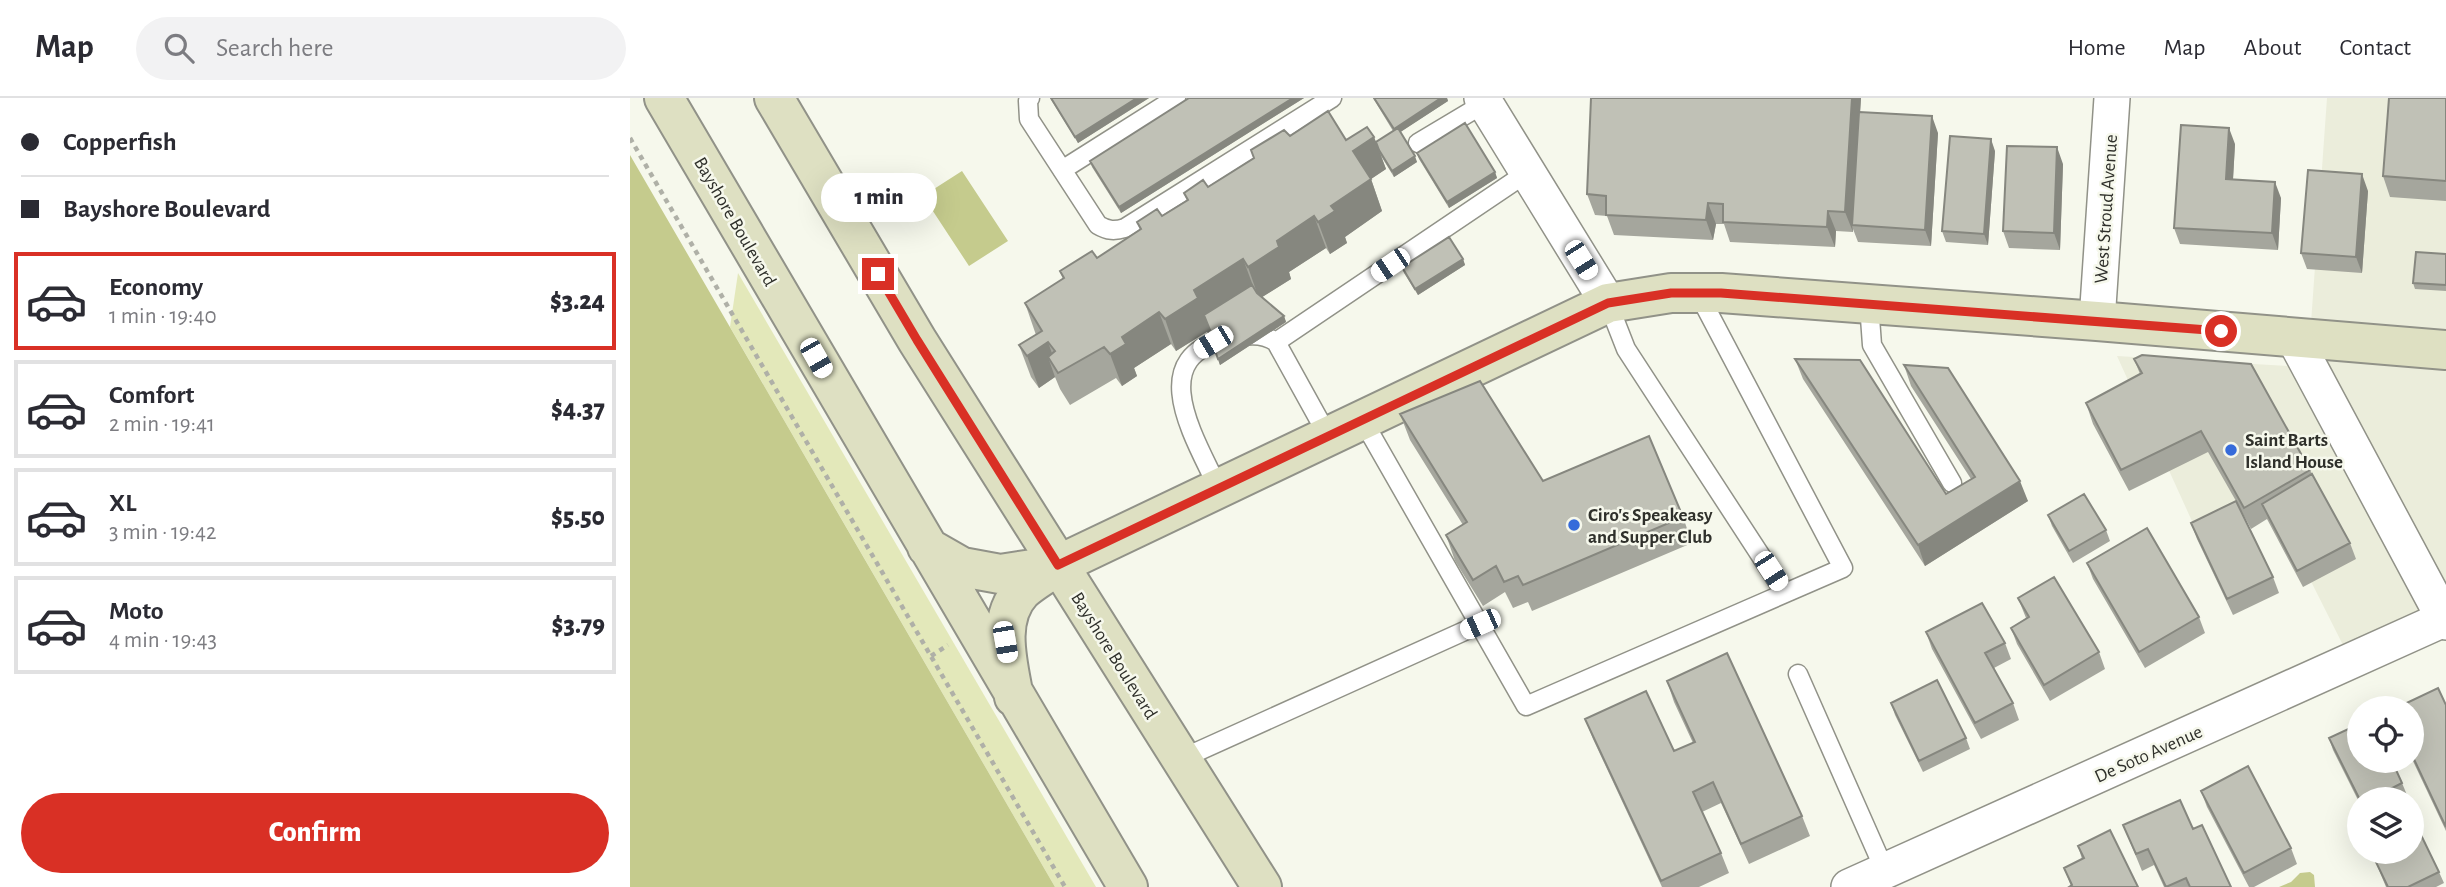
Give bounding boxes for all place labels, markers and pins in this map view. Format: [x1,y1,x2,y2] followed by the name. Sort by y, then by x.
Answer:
[2245,431,2343,472] place label: Saint Barts Island House
[2223,442,2239,458] marker: Saint Barts Island House
[1588,506,1713,547] place label: Ciro's Speakeasy and Supper Club
[1566,517,1582,533] marker: Ciro's Speakeasy and Supper Club

